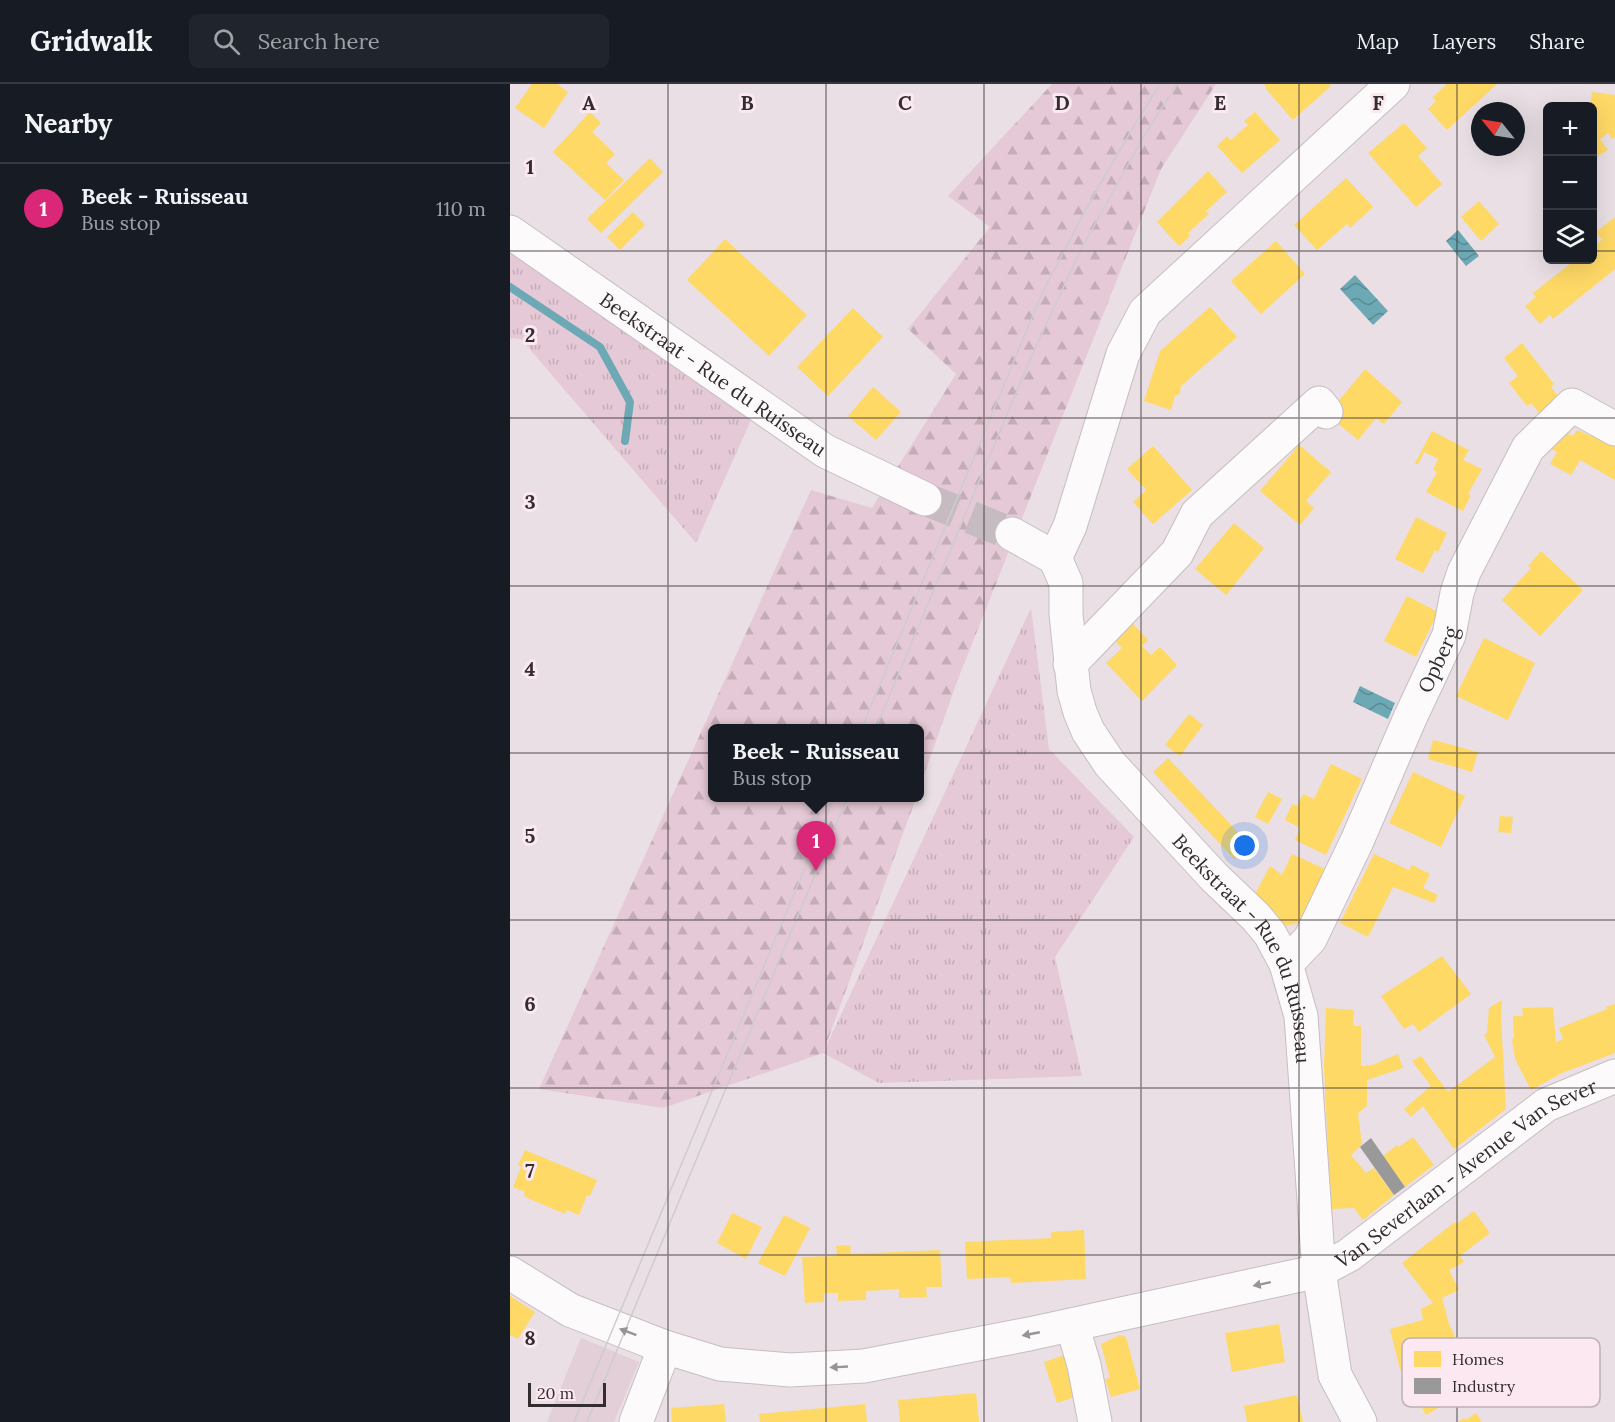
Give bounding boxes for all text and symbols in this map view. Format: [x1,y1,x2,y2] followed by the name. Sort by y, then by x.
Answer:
[189,14,609,68] search box
[30,23,153,59] text: Gridwalk
[210,25,243,58] icon: search
[258,27,380,55] text: Search here
[1356,28,1399,55] text: Map
[1432,28,1496,55] text: Layers
[1529,28,1585,55] text: Share
[582,90,596,115] text: A
[740,90,754,115] text: B
[898,90,912,115] text: C
[1054,90,1070,115] text: D
[1214,90,1226,115] text: E
[1372,90,1384,115] text: F
[1471,102,1525,156] north arrow
[1543,102,1597,264] map controls
[1543,102,1597,156] button: +
[24,107,112,140] text: Nearby
[526,154,534,179] text: 1
[1543,156,1597,210] button: −
[81,182,248,210] text: Beek - Ruisseau
[39,196,48,221] text: 1
[436,196,486,221] text: 110 m
[81,210,160,235] text: Bus stop
[1543,210,1597,264] button: layers
[595,286,832,461] street label: Beekstraat - Rue du Ruisseau
[525,322,535,347] text: 2
[524,489,536,514] text: 3
[1411,624,1463,696] street label: Opberg
[525,656,536,681] text: 4
[708,724,924,802] popup
[732,737,900,765] text: Beek - Ruisseau
[732,765,812,790] text: Bus stop
[796,822,836,871] pin: 1
[525,823,536,848] text: 5
[1168,828,1317,1064] street label: Beekstraat - Rue du Ruisseau
[1230,831,1259,860] your location
[524,991,536,1016] text: 6
[1330,1072,1601,1273] street label: Van Severlaan - Avenue Van Sever
[525,1158,535,1183] text: 7
[1253,1280,1272,1289] one-way arrow
[524,1325,536,1350] text: 8
[619,1327,637,1337] one-way arrow
[1021,1330,1040,1339] one-way arrow
[1402,1338,1600,1407] legend
[1452,1349,1504,1369] text: Homes
[829,1362,848,1372] one-way arrow
[1452,1376,1516,1396] text: Industry
[528,1380,606,1408] scale bar
[537,1383,574,1403] text: 20 m

